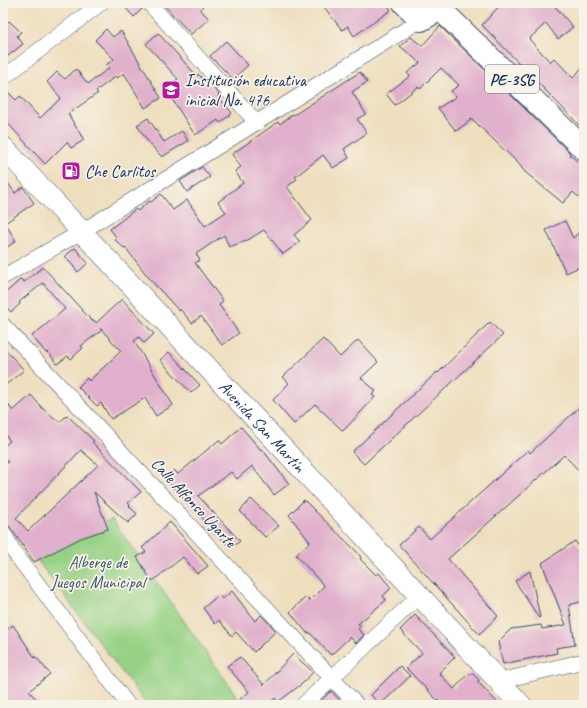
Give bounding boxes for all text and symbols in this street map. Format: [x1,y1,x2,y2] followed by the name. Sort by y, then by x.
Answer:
[485,65,539,93] road number: PE-3SG
[185,70,307,111] place label: Institución educativa inicial No. 476
[160,79,182,101] school or university icon: Institución educativa inicial No. 476
[60,160,82,182] fuel station icon: Che Carlitos
[85,161,156,182] place label: Che Carlitos
[214,376,310,478] street label: Avenida San Martín
[147,453,242,553] street label: Calle Alfonso Ugarte
[50,552,148,593] park label: Alberge de Juegos Municipal

